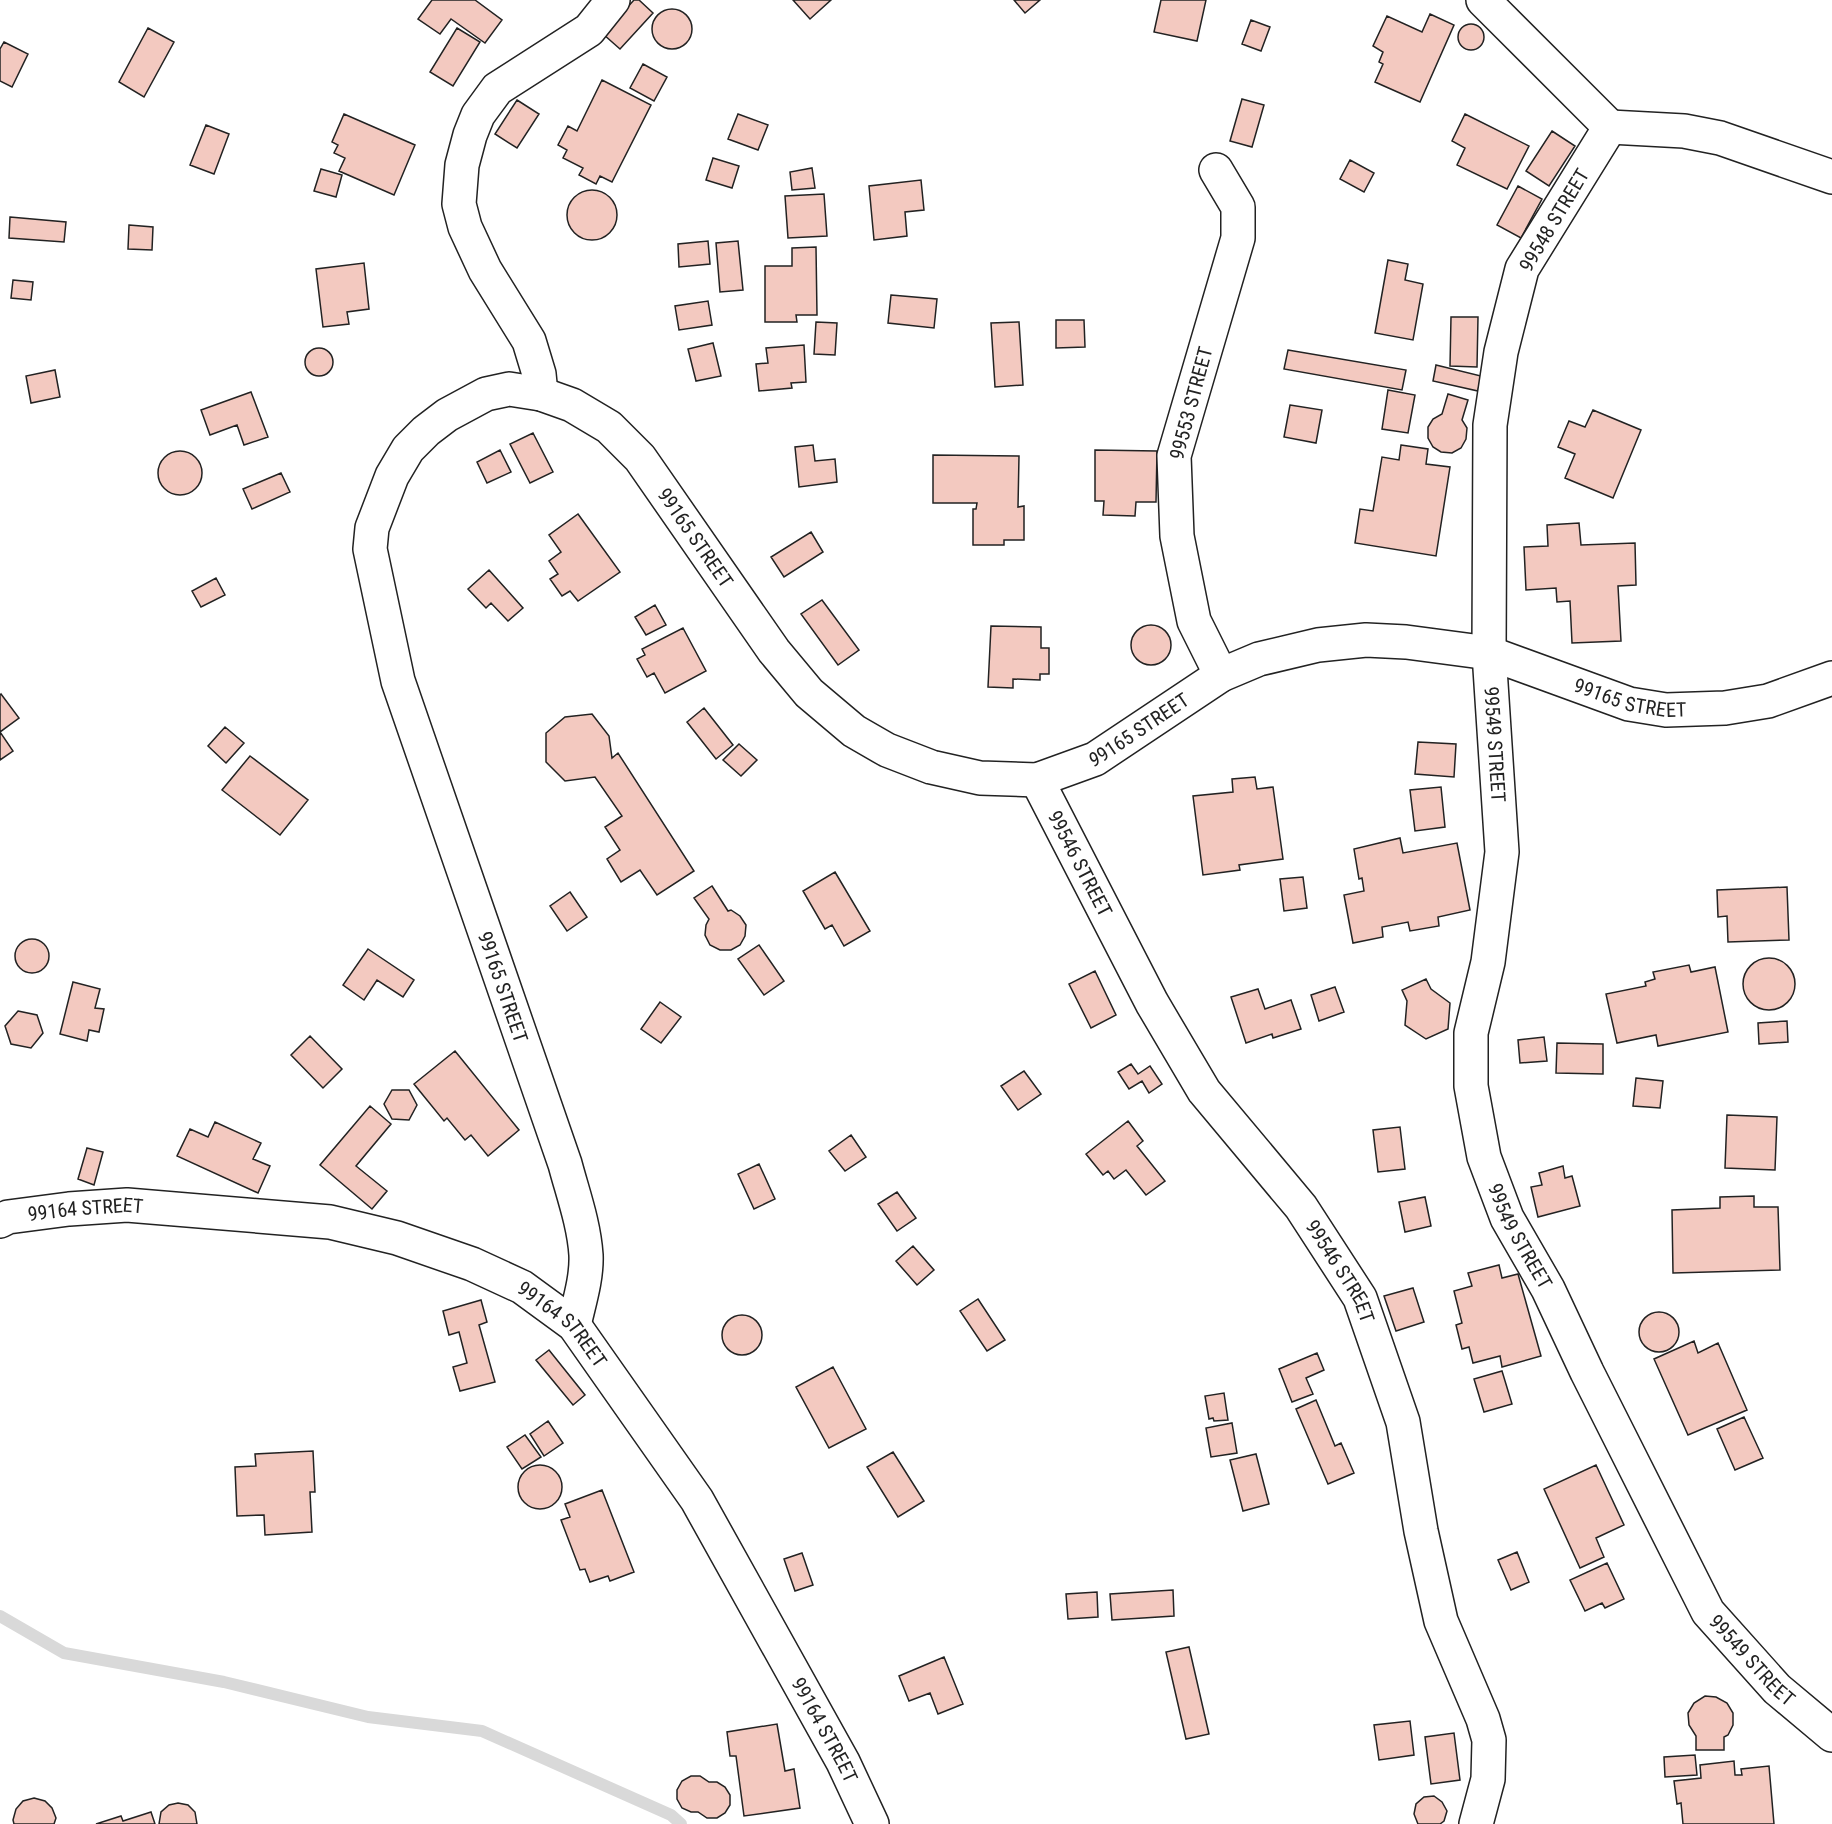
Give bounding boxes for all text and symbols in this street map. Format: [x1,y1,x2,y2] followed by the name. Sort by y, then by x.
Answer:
[1514,164,1594,276] street label: 99548 STREET
[1164,344,1218,462] street label: 99553 STREET
[653,483,738,592] street label: 99165 STREET
[1571,673,1687,722] street label: 99165 STREET
[1479,686,1511,803] street label: 99549 STREET
[1086,688,1194,772] street label: 99165 STREET
[1043,807,1117,921] street label: 99546 STREET
[473,928,533,1046] street label: 99165 STREET
[1483,1180,1557,1293] street label: 99549 STREET
[26,1193,144,1226] street label: 99164 STREET
[1301,1215,1380,1326] street label: 99546 STREET
[513,1276,612,1372] street label: 99164 STREET
[1704,1609,1800,1711] street label: 99549 STREET
[786,1673,863,1786] street label: 99164 STREET

